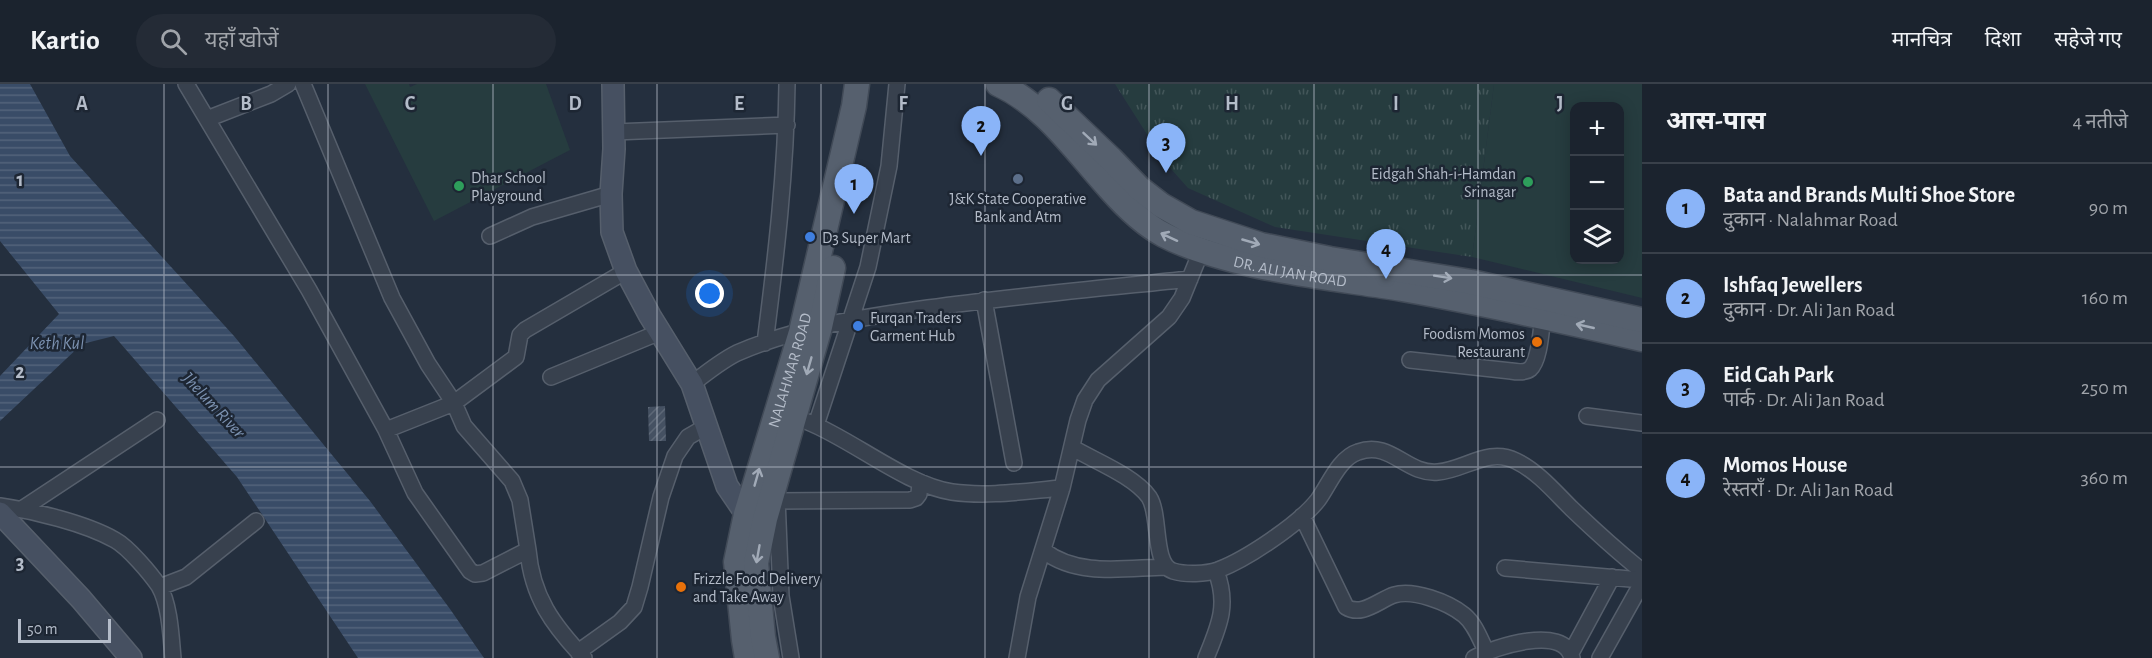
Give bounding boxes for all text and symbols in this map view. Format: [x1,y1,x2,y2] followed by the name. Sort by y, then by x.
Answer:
[136,14,556,68] search box
[157,25,190,58] icon: search
[30,27,100,55] text: Kartio
[205,29,279,51] text: यहाँ खोजें
[1892,29,1952,50] text: मानचित्र
[1985,29,2021,50] text: दिशा
[2054,29,2122,50] text: सहेजे गए
[76,94,88,114] text: A
[240,94,252,114] text: B
[405,94,416,114] text: C
[568,94,582,114] text: D
[734,94,744,114] text: E
[898,94,908,114] text: F
[1061,94,1073,114] text: G
[1225,94,1239,114] text: H
[1393,94,1399,114] text: I
[1557,94,1563,114] text: J
[1570,102,1624,264] map controls
[1570,102,1624,156] button: +
[962,106,1000,156] pin: 2
[1666,108,1766,134] text: आस-पास
[2073,112,2128,132] text: 4 नतीजे
[1146,124,1186,173] pin: 3
[1082,131,1097,145] one-way arrow
[1570,156,1624,210] button: −
[834,164,874,214] pin: 1
[1371,166,1517,200] place label: Eidgah Shah-i-Hamdan Srinagar
[16,170,24,190] text: 1
[471,170,546,205] place label: Dhar School Playground
[1011,172,1025,186] marker: J&K State Cooperative Bank and Atm
[1521,175,1535,189] marker: Eidgah Shah-i-Hamdan Srinagar
[452,179,466,193] marker: Dhar School Playground
[1723,184,2015,206] text: Bata and Brands Multi Shoe Store
[950,191,1086,225] place label: J&K State Cooperative Bank and Atm
[1682,198,1689,218] text: 1
[2089,198,2128,218] text: 90 m
[1570,210,1624,264] button: layers
[1723,210,1898,230] text: दुकान · Nalahmar Road
[803,230,817,244] marker: D3 Super Mart
[822,230,911,246] place label: D3 Super Mart
[1366,230,1406,279] pin: 4
[1161,231,1179,242] one-way arrow
[1241,236,1260,248] one-way arrow
[1232,253,1348,290] street label: DR. ALI JAN ROAD
[1432,272,1452,283] one-way arrow
[1723,274,1862,296] text: Ishfaq Jewellers
[695,279,724,308] your location
[1681,288,1690,308] text: 2
[2082,288,2128,308] text: 160 m
[1723,300,1895,320] text: दुकान · Dr. Ali Jan Road
[870,310,962,344] place label: Furqan Traders Garment Hub
[766,311,814,430] street label: NALAHMAR ROAD
[851,319,865,333] marker: Furqan Traders Garment Hub
[1576,320,1595,331] one-way arrow
[1423,326,1525,360] place label: Foodism Momos Restaurant
[30,335,84,353] water label: Keth Kul
[1530,335,1544,349] marker: Foodism Momos Restaurant
[803,356,814,375] one-way arrow
[15,362,25,382] text: 2
[1723,364,1834,386] text: Eid Gah Park
[178,369,249,443] water label: Jhelum River
[1681,378,1690,398] text: 3
[2081,378,2128,398] text: 250 m
[1723,390,1885,410] text: पार्क · Dr. Ali Jan Road
[1723,454,1847,476] text: Momos House
[752,468,763,487] one-way arrow
[1680,468,1691,488] text: 4
[2081,468,2128,488] text: 360 m
[1723,480,1893,500] text: रेस्तराँ · Dr. Ali Jan Road
[752,544,763,563] one-way arrow
[16,553,24,573] text: 3
[693,571,820,606] place label: Frizzle Food Delivery and Take Away
[674,580,688,594] marker: Frizzle Food Delivery and Take Away
[18,616,111,644] scale bar
[27,621,58,637] text: 50 m

